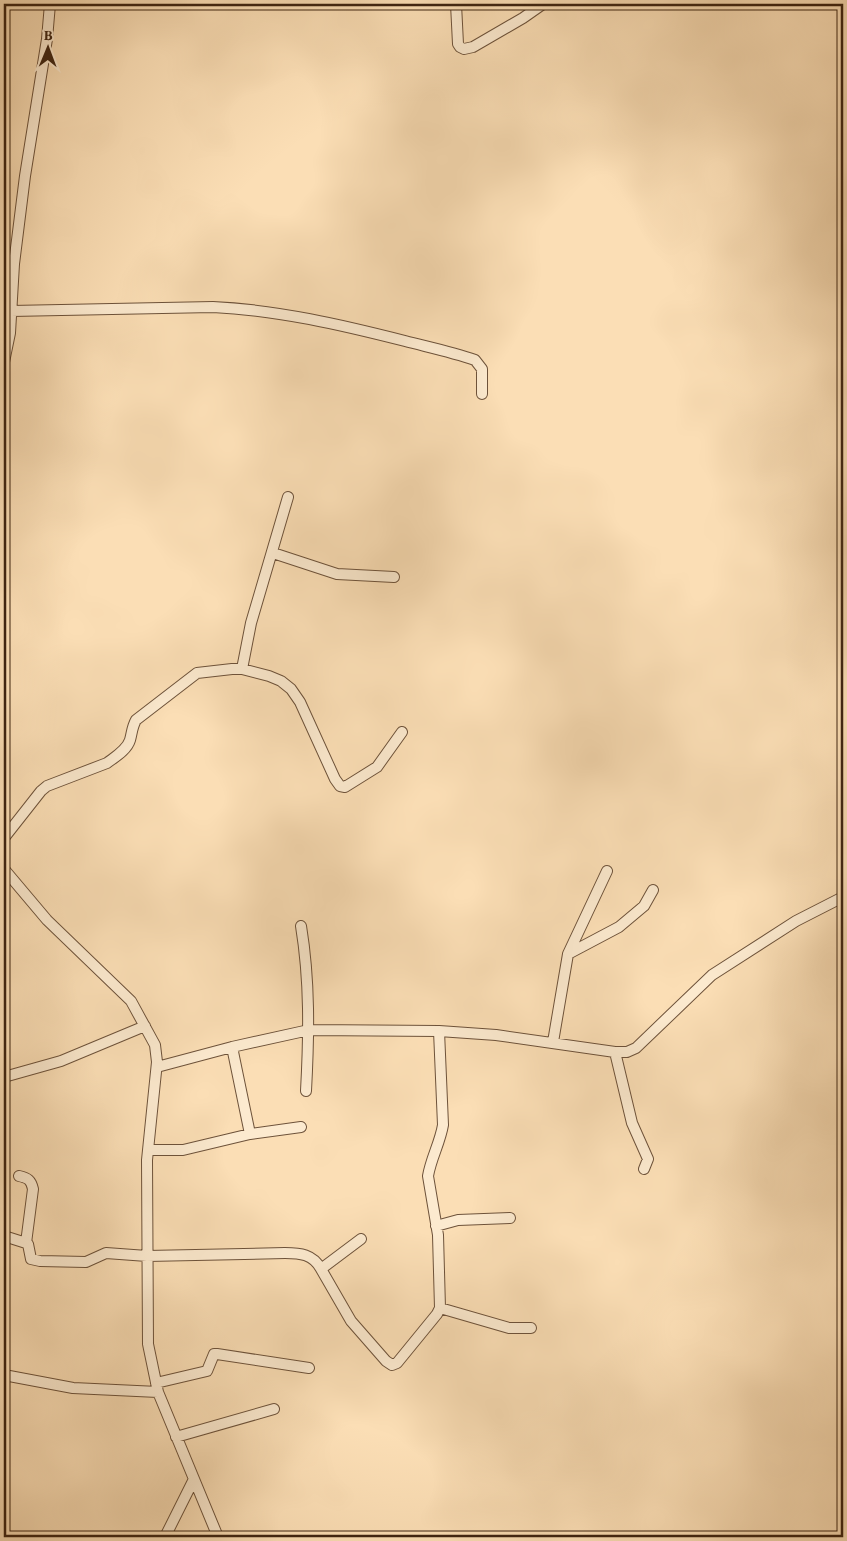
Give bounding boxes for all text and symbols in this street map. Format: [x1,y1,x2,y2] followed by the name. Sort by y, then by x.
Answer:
[22,22,72,72] north arrow
[44,26,53,44] text: B

